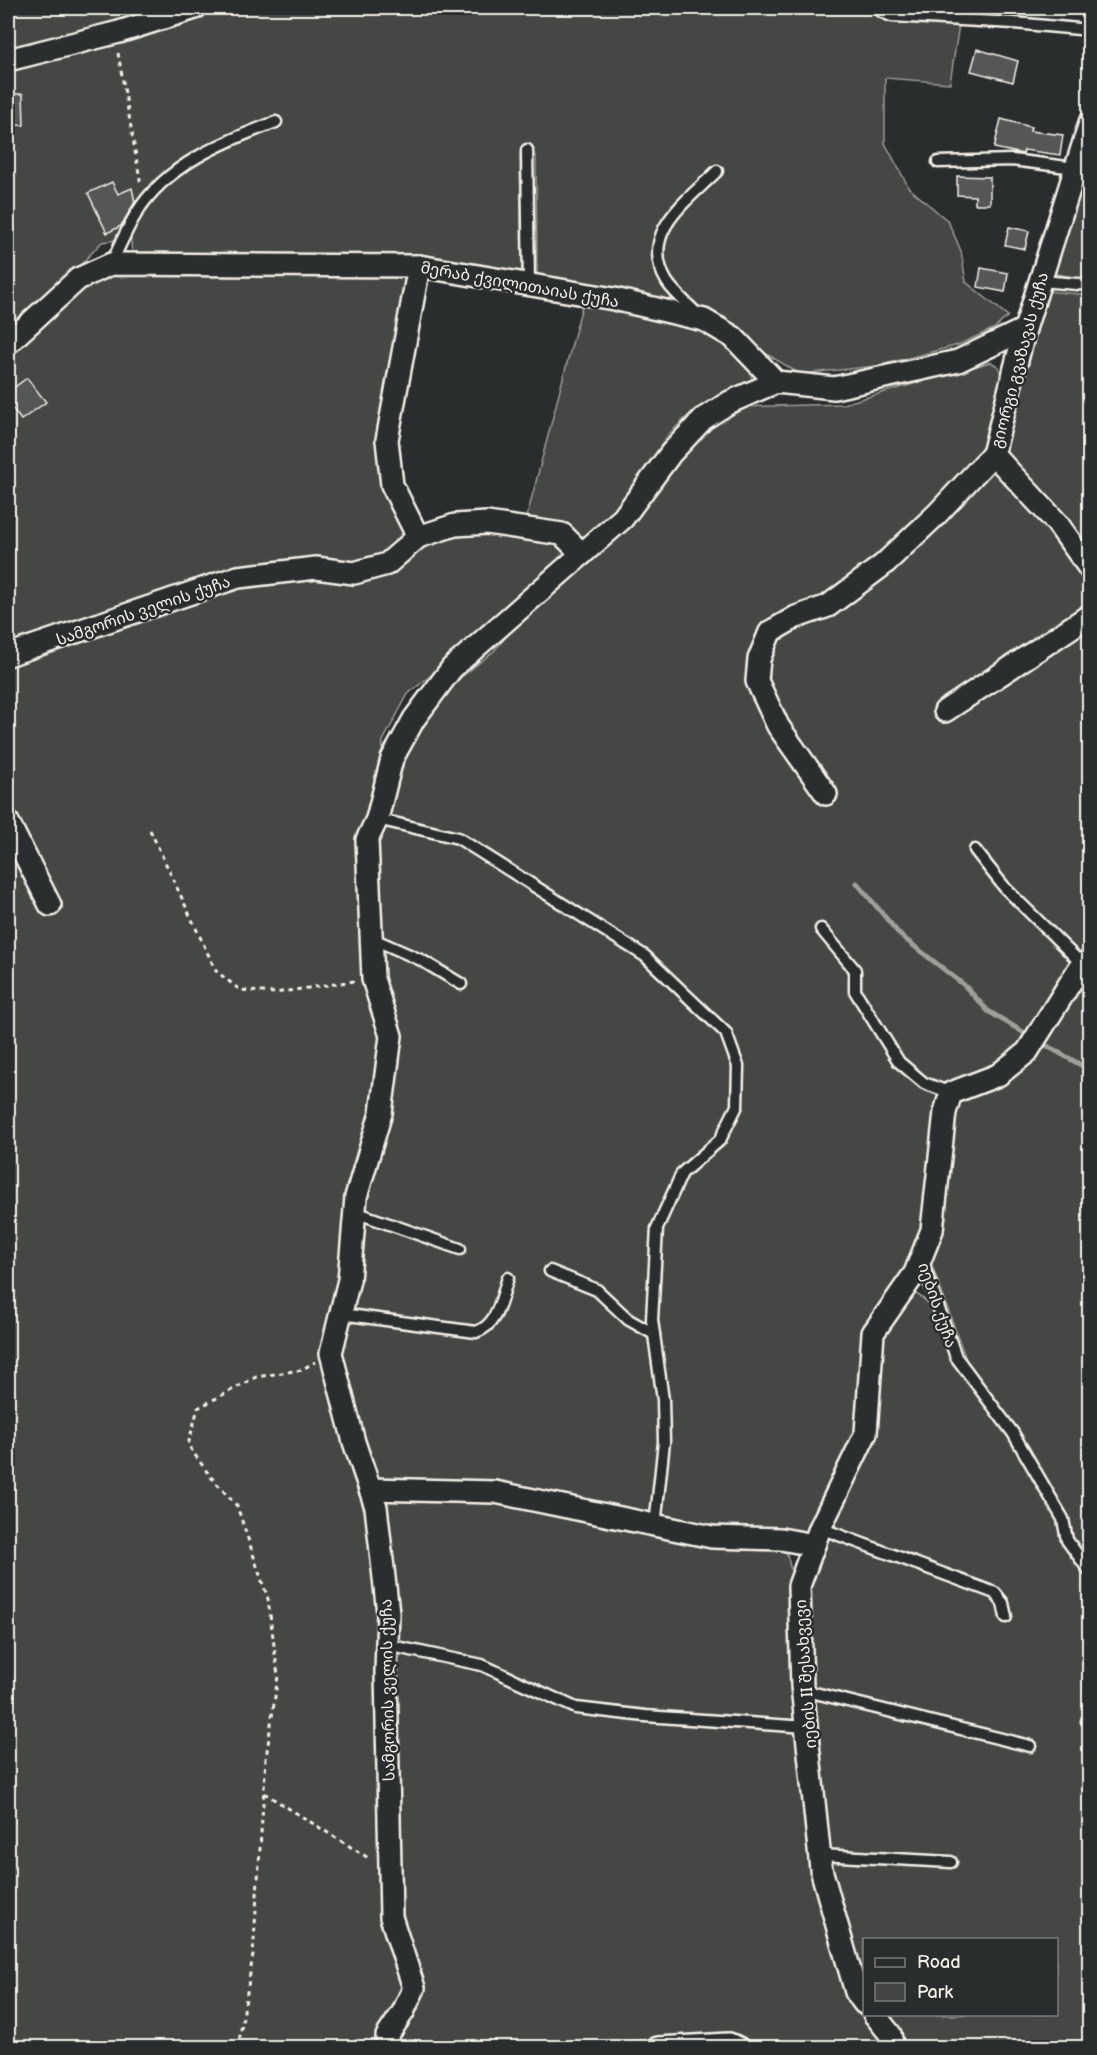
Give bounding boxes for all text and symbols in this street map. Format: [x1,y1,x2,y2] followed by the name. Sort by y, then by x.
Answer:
[419,259,620,312] street label: მერაბ ქვილითაიას ქუჩა
[988,270,1053,450] street label: გიორგი გვაზავას ქუჩა
[54,573,233,650] street label: სამგორის ველის ქუჩა
[913,1260,960,1351] street label: იების ქუჩა
[377,1599,400,1781] street label: სამგორის ველის ქუჩა
[792,1599,821,1749] street label: იების II შესახვევი
[863,1938,1058,2016] legend
[917,1952,961,1973] text: Road
[917,1982,953,2003] text: Park

